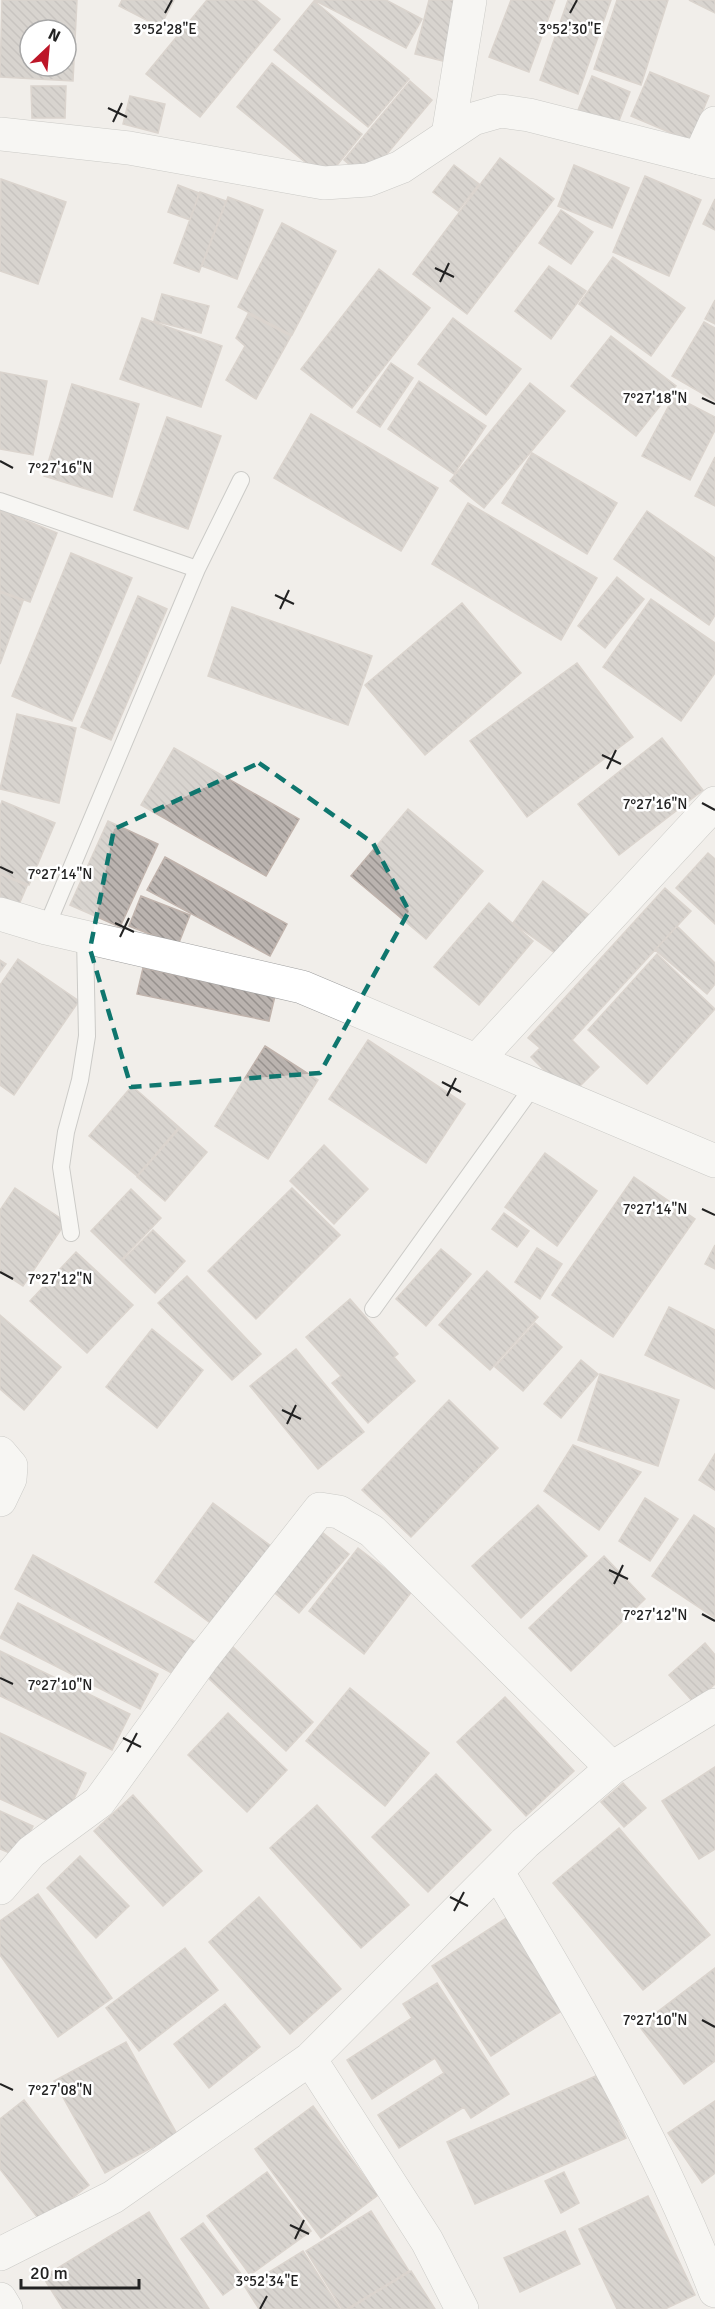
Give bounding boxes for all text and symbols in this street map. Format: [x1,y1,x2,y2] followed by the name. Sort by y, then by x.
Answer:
[18,18,78,78] north arrow
[133,20,197,38] text: 3°52'28"E
[538,20,602,38] text: 3°52'30"E
[45,24,64,47] text: N
[622,389,688,407] text: 7°27'18"N
[27,459,93,477] text: 7°27'16"N
[622,795,688,813] text: 7°27'16"N
[27,865,93,883] text: 7°27'14"N
[622,1200,688,1218] text: 7°27'14"N
[27,1270,93,1288] text: 7°27'12"N
[622,1606,688,1624] text: 7°27'12"N
[27,1676,93,1694] text: 7°27'10"N
[622,2011,688,2029] text: 7°27'10"N
[27,2081,93,2099] text: 7°27'08"N
[21,2252,140,2290] scale bar
[30,2262,68,2284] text: 20 m
[235,2272,299,2290] text: 3°52'34"E

